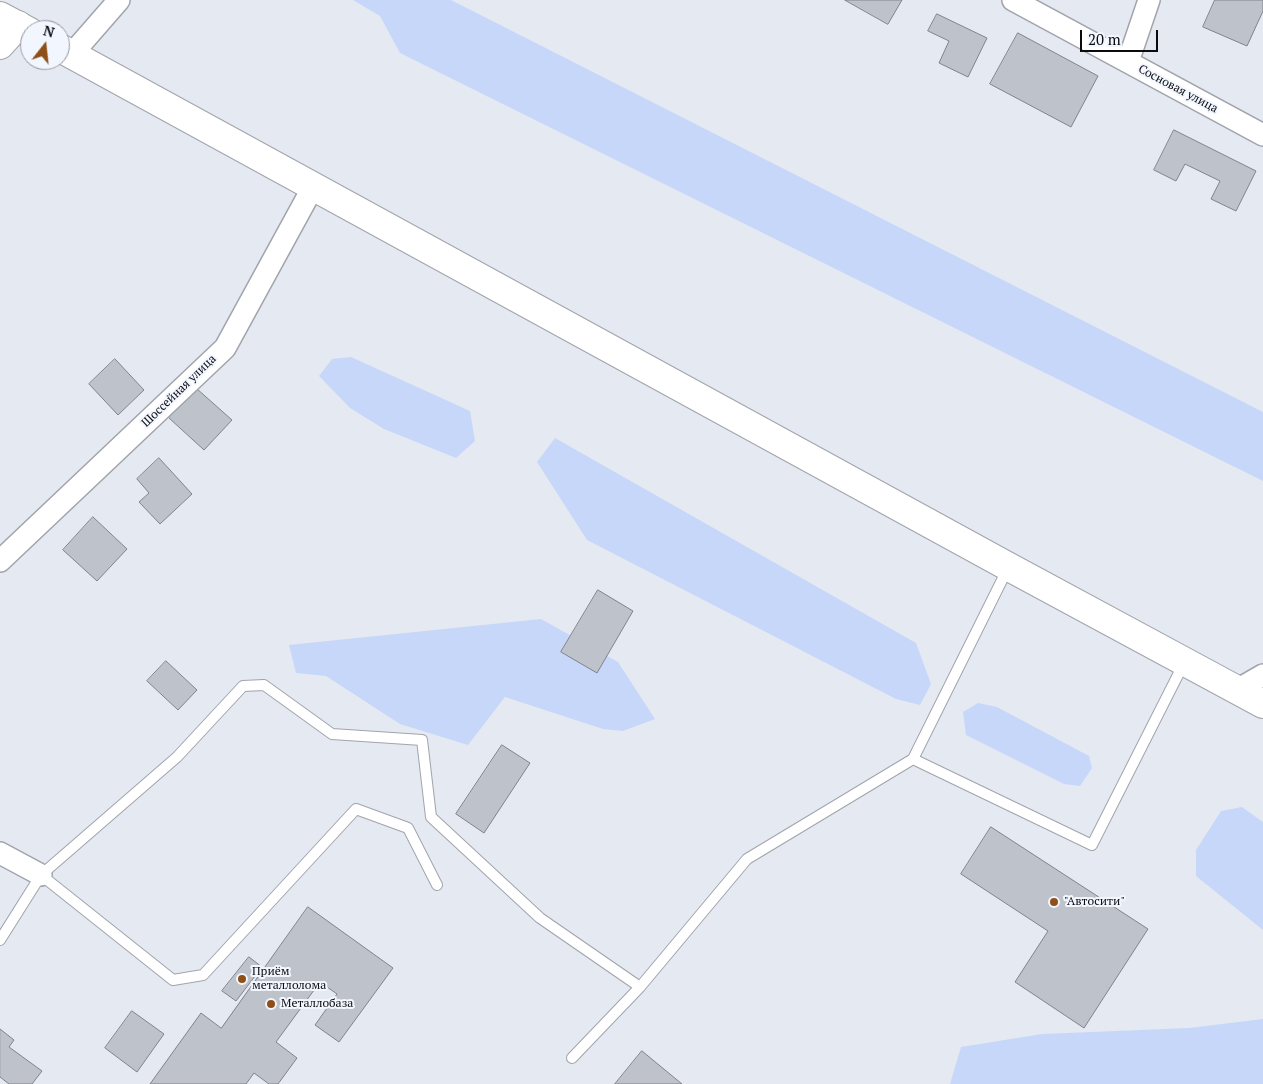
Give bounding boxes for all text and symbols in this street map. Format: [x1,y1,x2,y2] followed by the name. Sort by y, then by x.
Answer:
[20,20,70,70] north arrow
[41,20,57,42] text: N
[1083,20,1160,52] scale bar
[1088,29,1121,49] text: 20 m
[1136,62,1220,116] street label: Сосновая улица
[139,352,219,430] street label: Шоссейная улица
[1064,895,1125,909] place label: "Автосити"
[1048,896,1060,908] marker: "Автосити"
[252,965,326,993] place label: Приём металлолома
[236,973,248,985] marker: Приём металлолома
[281,997,353,1011] place label: Металлобаза
[265,998,277,1010] marker: Металлобаза

